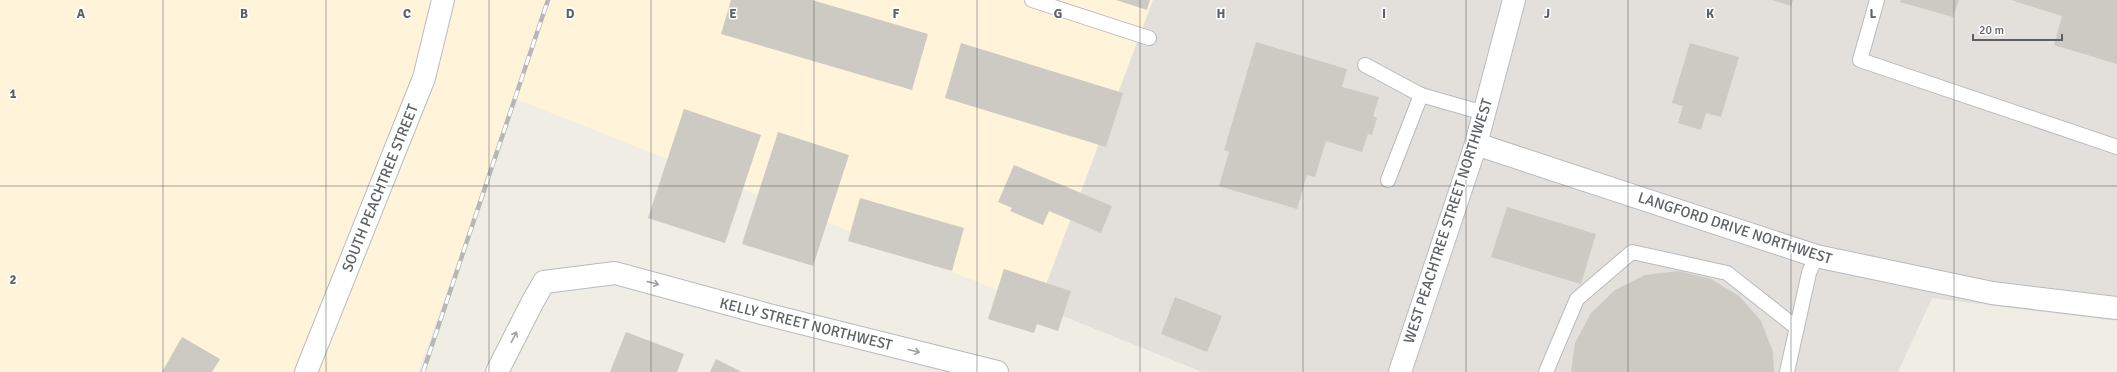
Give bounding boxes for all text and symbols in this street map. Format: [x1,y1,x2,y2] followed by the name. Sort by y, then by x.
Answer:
[77,6,86,22] text: A
[240,6,248,22] text: B
[403,6,411,22] text: C
[566,6,575,22] text: D
[729,6,737,22] text: E
[893,6,900,22] text: F
[1054,6,1062,22] text: G
[1217,6,1225,22] text: H
[1382,6,1386,22] text: I
[1544,6,1550,22] text: J
[1706,6,1714,22] text: K
[1870,6,1877,22] text: L
[1973,16,2062,42] scale bar
[1979,23,2004,38] text: 20 m
[9,86,17,102] text: 1
[1400,96,1496,346] street label: WEST PEACHTREE STREET NORTHWEST
[338,101,422,275] street label: SOUTH PEACHTREE STREET
[1636,188,1835,268] street label: LANGFORD DRIVE NORTHWEST
[9,272,17,288] text: 2
[646,280,659,288] one-way arrow
[718,294,895,354] street label: KELLY STREET NORTHWEST
[511,331,519,343] one-way arrow
[907,348,920,356] one-way arrow

